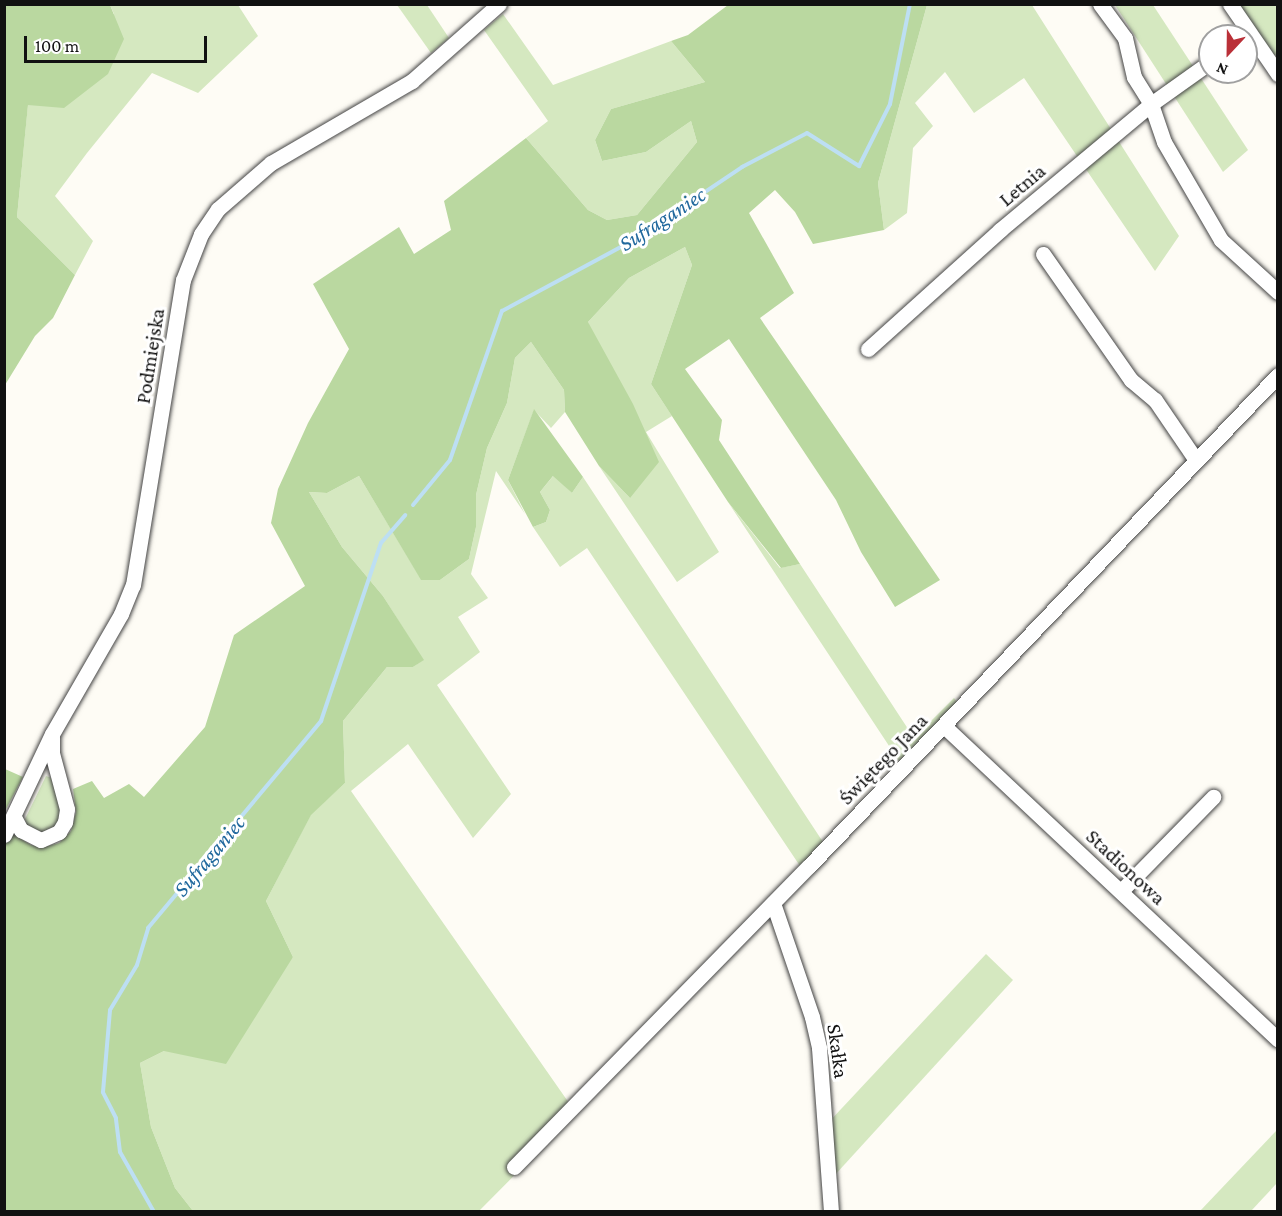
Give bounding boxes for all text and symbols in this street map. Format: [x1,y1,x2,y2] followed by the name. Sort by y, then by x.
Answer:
[27,24,210,62] scale bar
[1198,24,1258,84] north arrow
[35,36,79,56] text: 100 m
[1214,59,1230,79] text: N
[994,158,1050,212] street label: Letnia
[614,181,710,257] water label: Sufraganiec
[130,306,170,406] street label: Podmiejska
[833,708,933,810] street label: Świętego Jana
[168,810,250,902] water label: Sufraganiec
[1081,824,1171,910] street label: Stadionowa
[822,1022,854,1080] street label: Skałka

